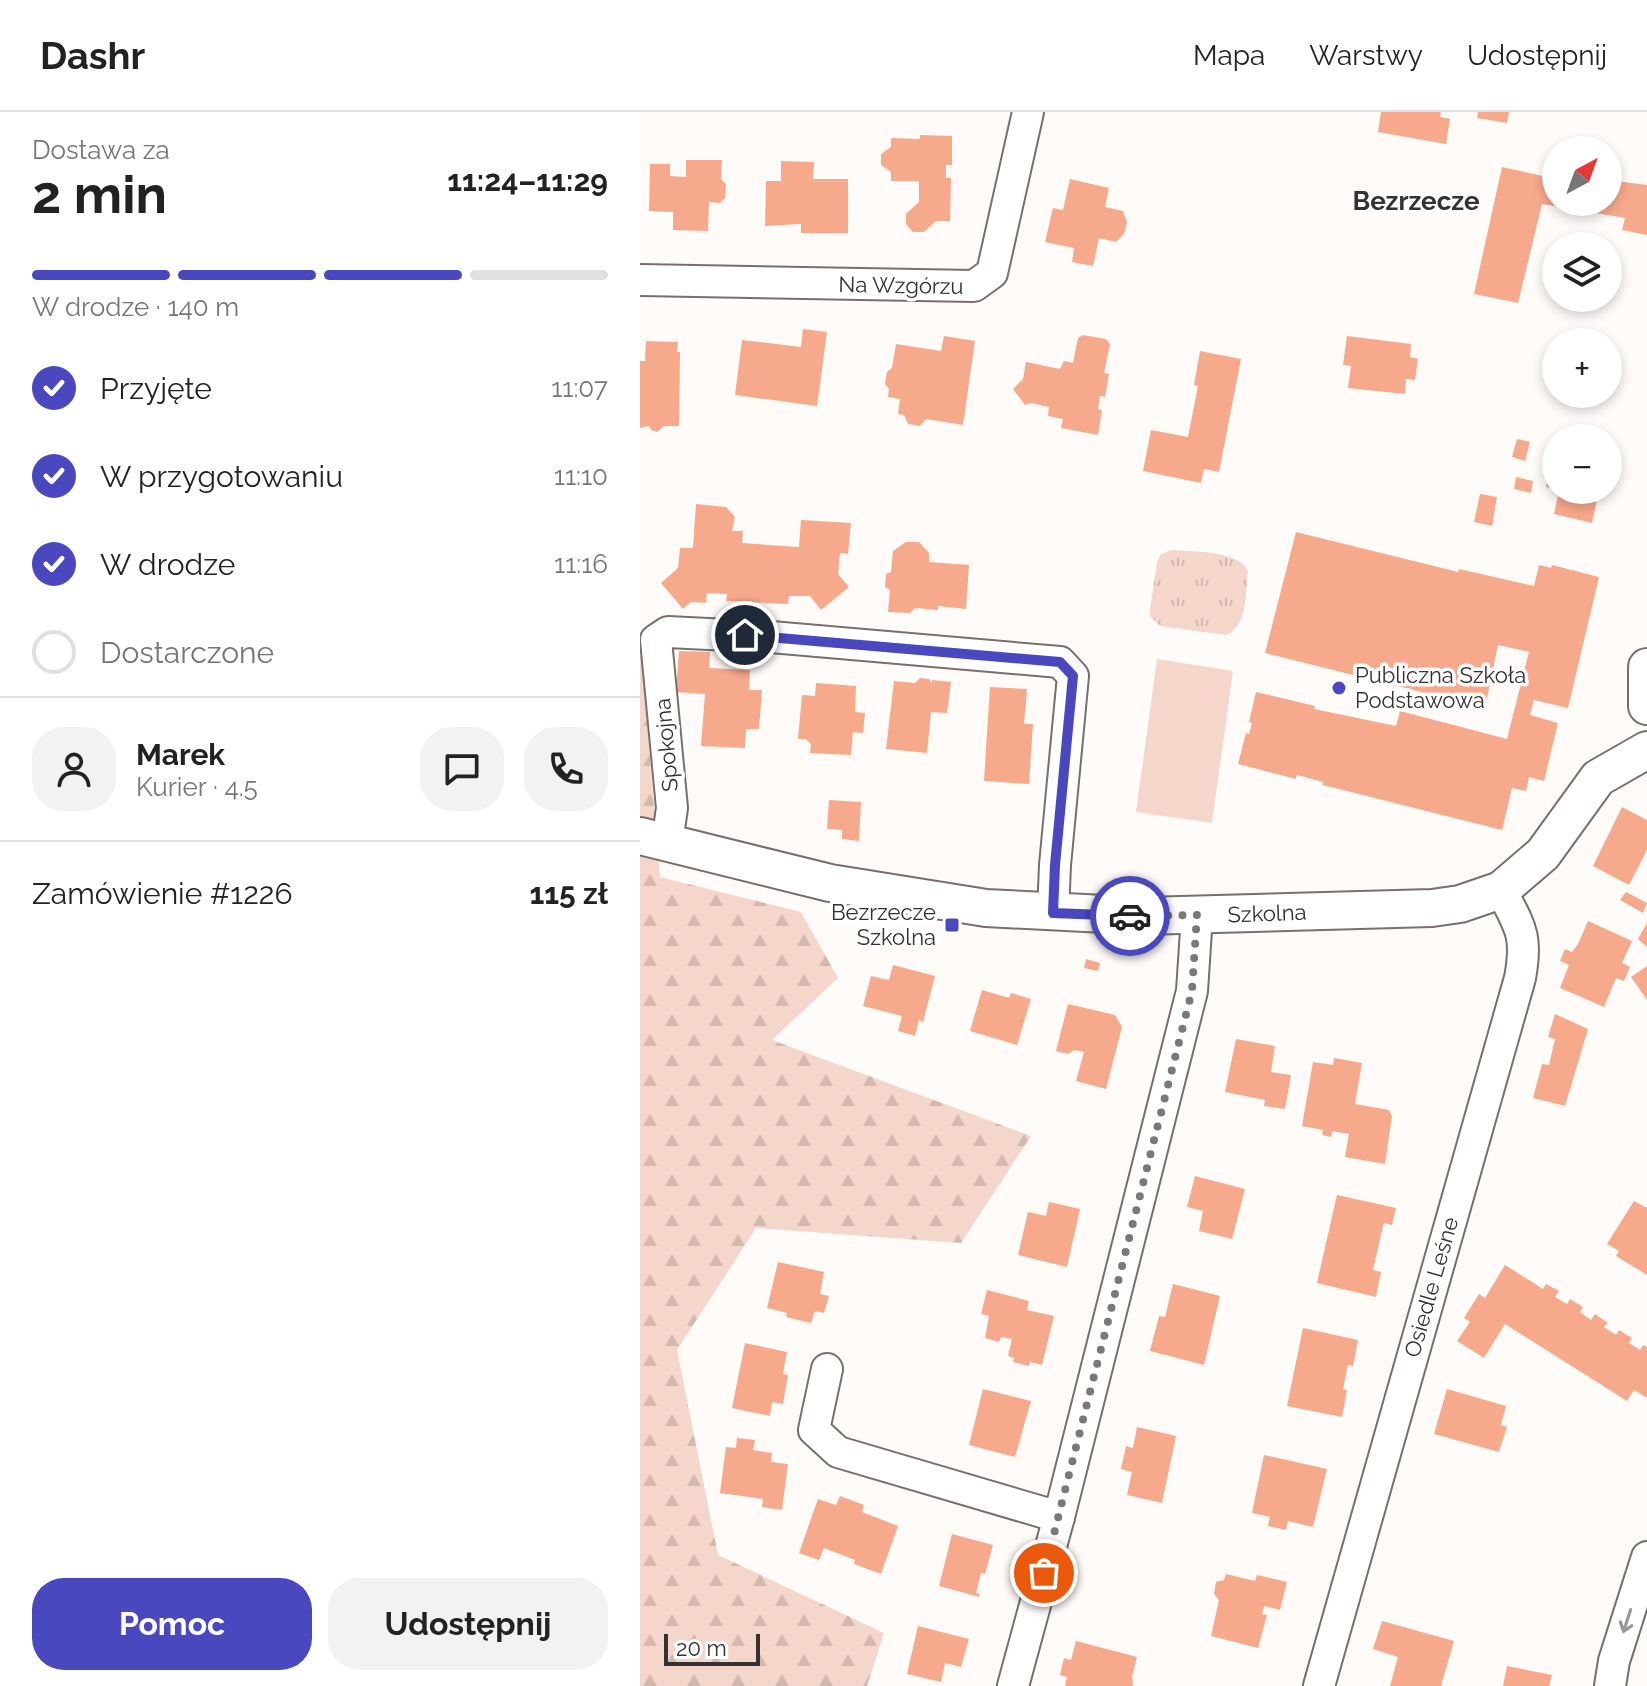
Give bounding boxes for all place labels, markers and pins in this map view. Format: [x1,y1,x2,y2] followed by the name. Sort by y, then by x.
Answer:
[711,601,779,669] pin
[1355,662,1526,713] place label: Publiczna Szkoła Podstawowa
[1330,679,1348,697] marker: Publiczna Szkoła Podstawowa
[831,899,936,950] place label: Bezrzecze Szkolna
[943,916,961,934] marker: Bezrzecze Szkolna
[1010,1539,1078,1607] pin

